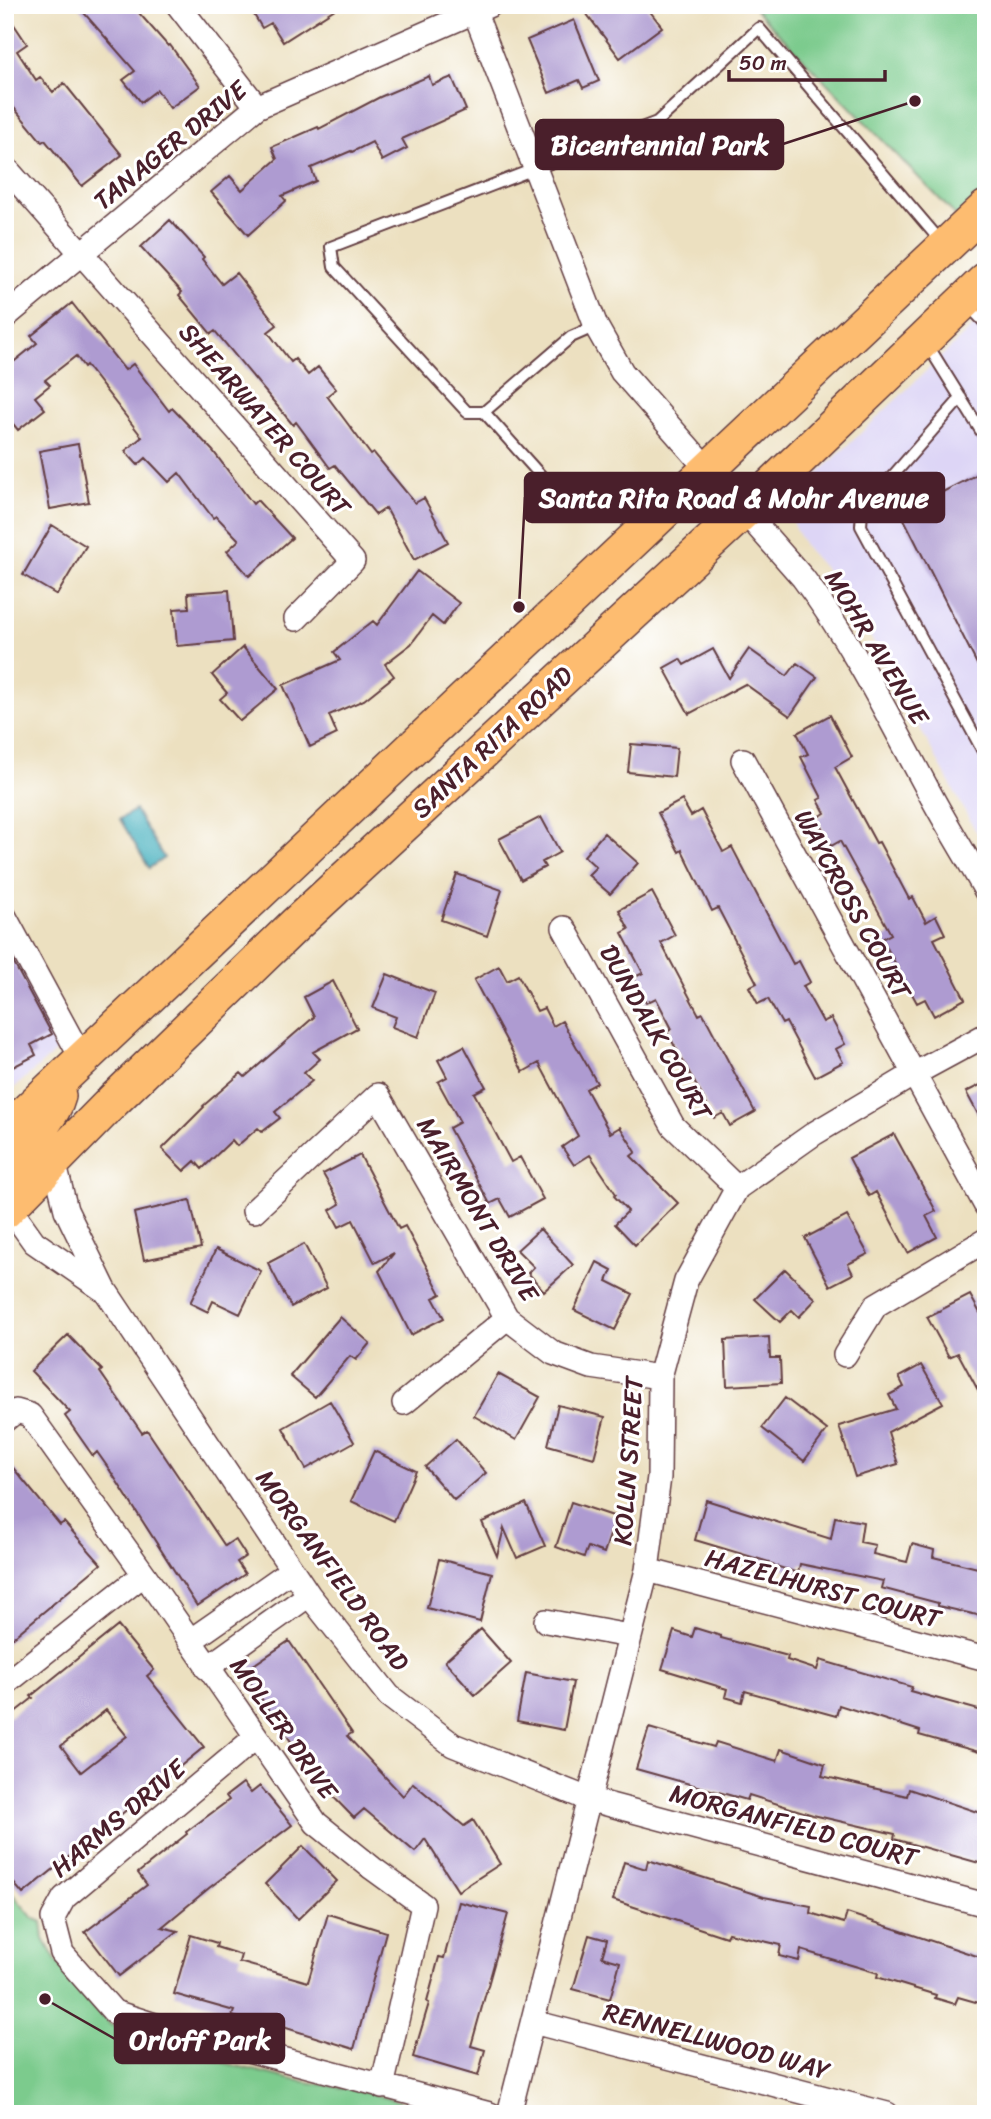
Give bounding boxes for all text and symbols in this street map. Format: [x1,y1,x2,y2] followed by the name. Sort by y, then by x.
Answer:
[729,38,884,82] scale bar
[739,44,787,82] text: 50 m
[82,67,259,222] street label: TANAGER DRIVE
[536,120,783,169] callout: Bicentennial Park
[551,120,770,169] text: Bicentennial Park
[167,311,364,528] street label: SHEARWATER COURT
[525,473,944,522] callout: Santa Rita Road & Mohr Avenue
[538,473,930,522] text: Santa Rita Road & Mohr Avenue
[812,560,943,735] street label: MOHR AVENUE
[400,654,584,830] street label: SANTA RITA ROAD
[782,800,925,1009] street label: WAYCROSS COURT
[587,935,726,1131] street label: DUNDALK COURT
[404,1107,553,1312] street label: MAIRMONT DRIVE
[599,1373,657,1547] street label: KOLLN STREET
[244,1459,423,1681] street label: MORGANFIELD ROAD
[700,1534,948,1642] street label: HAZELHURST COURT
[218,1647,351,1811] street label: MOLLER DRIVE
[39,1746,198,1889] street label: HARMS DRIVE
[665,1770,925,1881] street label: MORGANFIELD COURT
[598,1989,836,2094] street label: RENNELLWOOD WAY
[115,2014,284,2063] callout: Orloff Park
[129,2015,272,2064] text: Orloff Park

